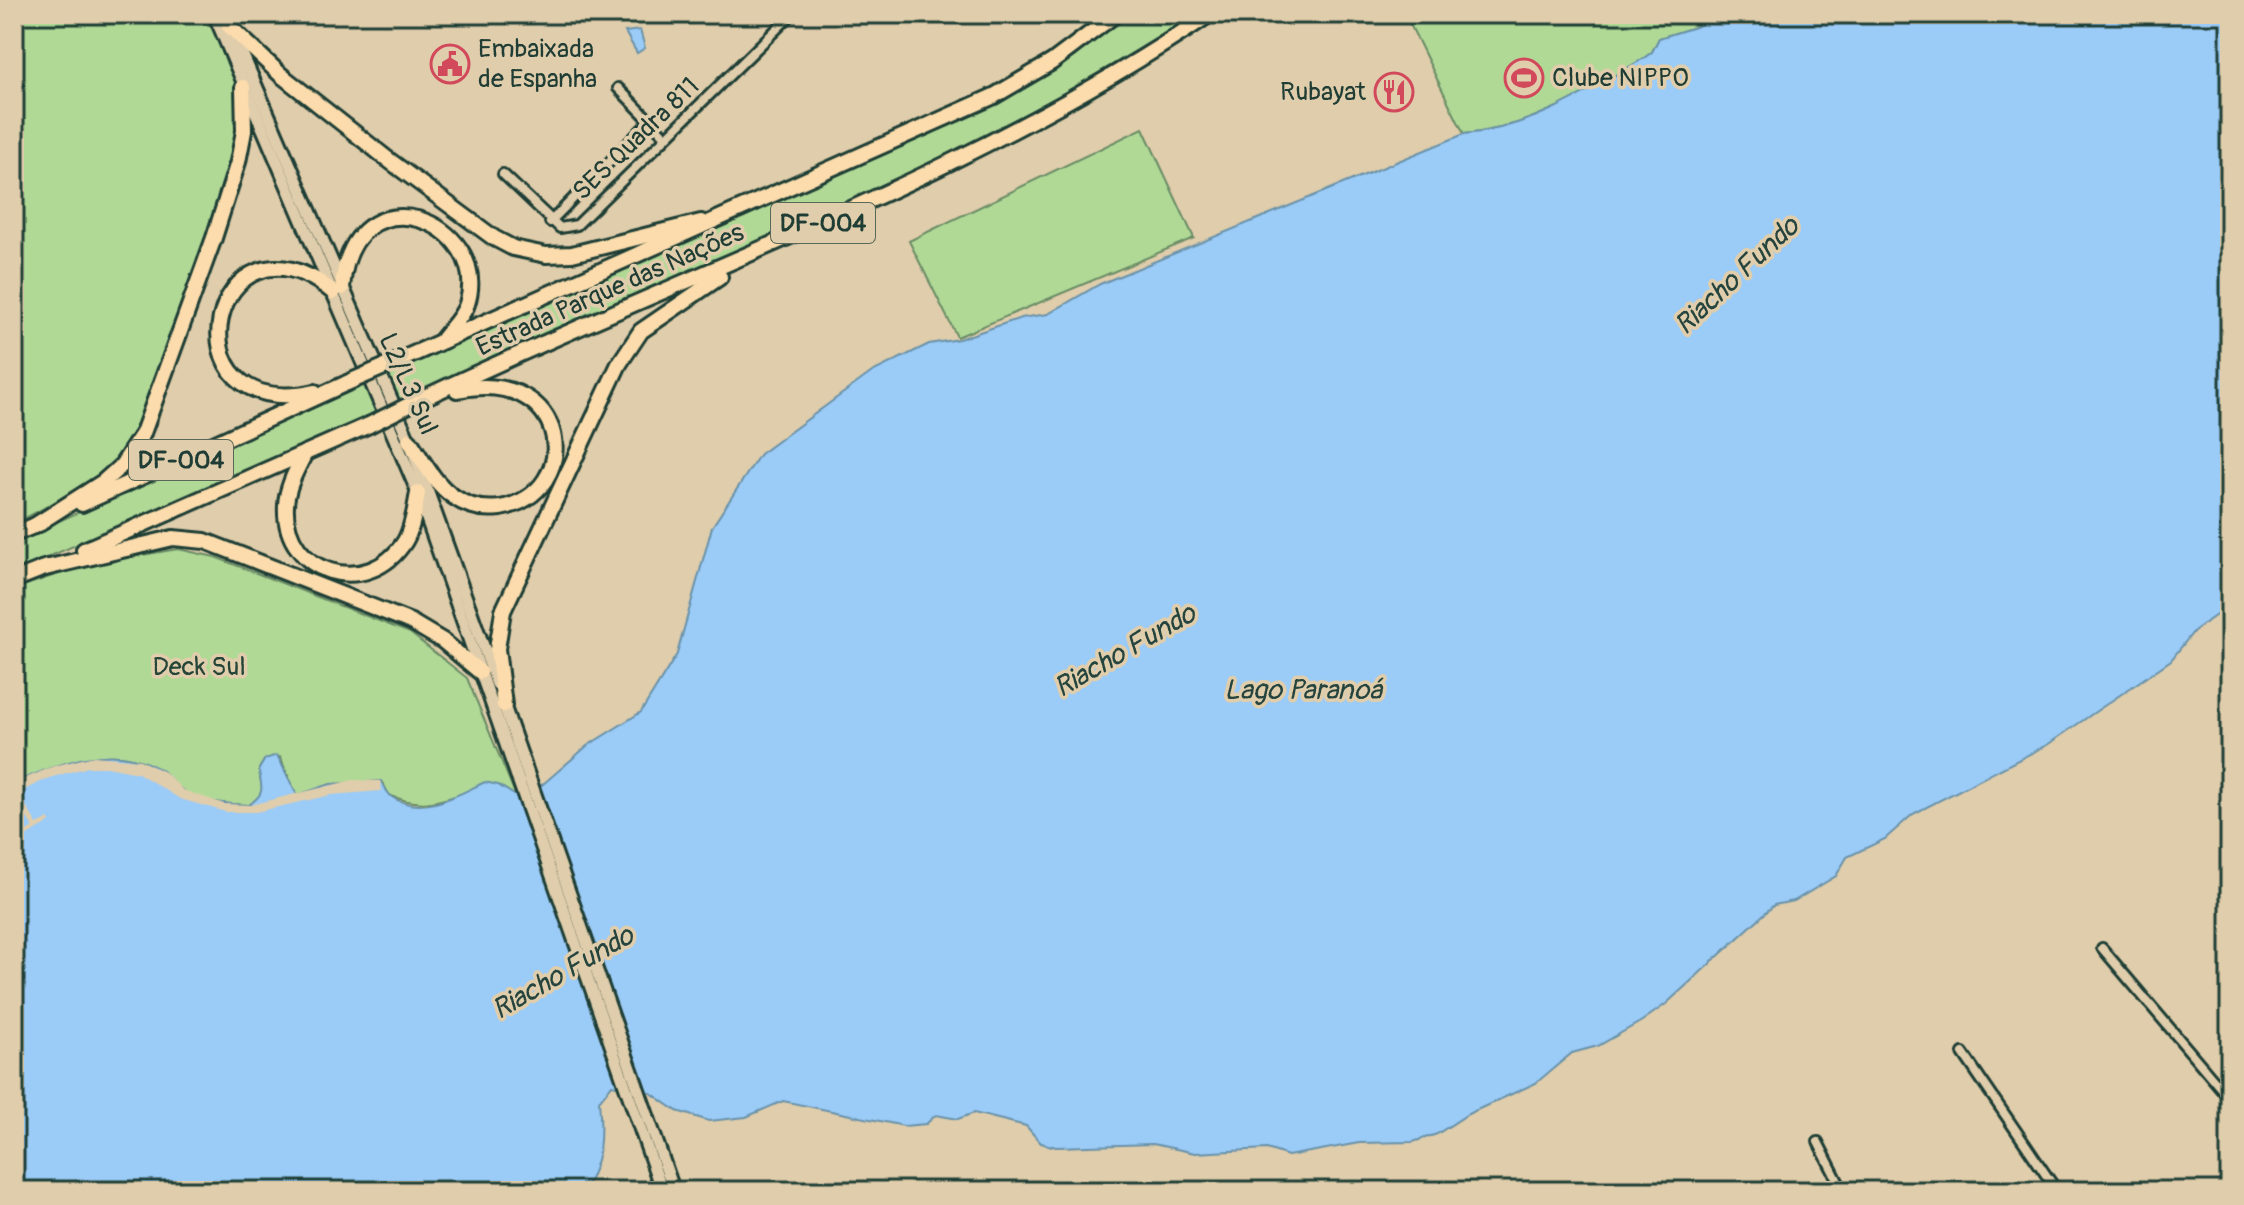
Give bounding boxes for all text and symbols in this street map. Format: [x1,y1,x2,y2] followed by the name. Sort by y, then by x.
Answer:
[478,33,597,95] place label: Embaixada de Espanha
[429,43,471,85] public building icon: Embaixada de Espanha
[1503,57,1545,99] sports icon: Clube NIPPO
[1552,62,1689,94] place label: Clube NIPPO
[566,71,706,207] street label: SES Quadra 811
[1373,71,1415,113] restaurant icon: Rubayat
[1280,76,1367,108] place label: Rubayat
[771,203,875,243] road number: DF-004
[1667,208,1808,343] water label: Riacho Fundo
[471,216,749,364] street label: Estrada Parque das Nações
[371,328,445,440] street label: L2/L3 Sul
[129,440,233,480] road number: DF-004
[1048,595,1204,706] water label: Riacho Fundo
[152,651,246,683] park label: Deck Sul
[1224,673,1384,708] water label: Lago Paranoá
[486,917,642,1028] water label: Riacho Fundo

